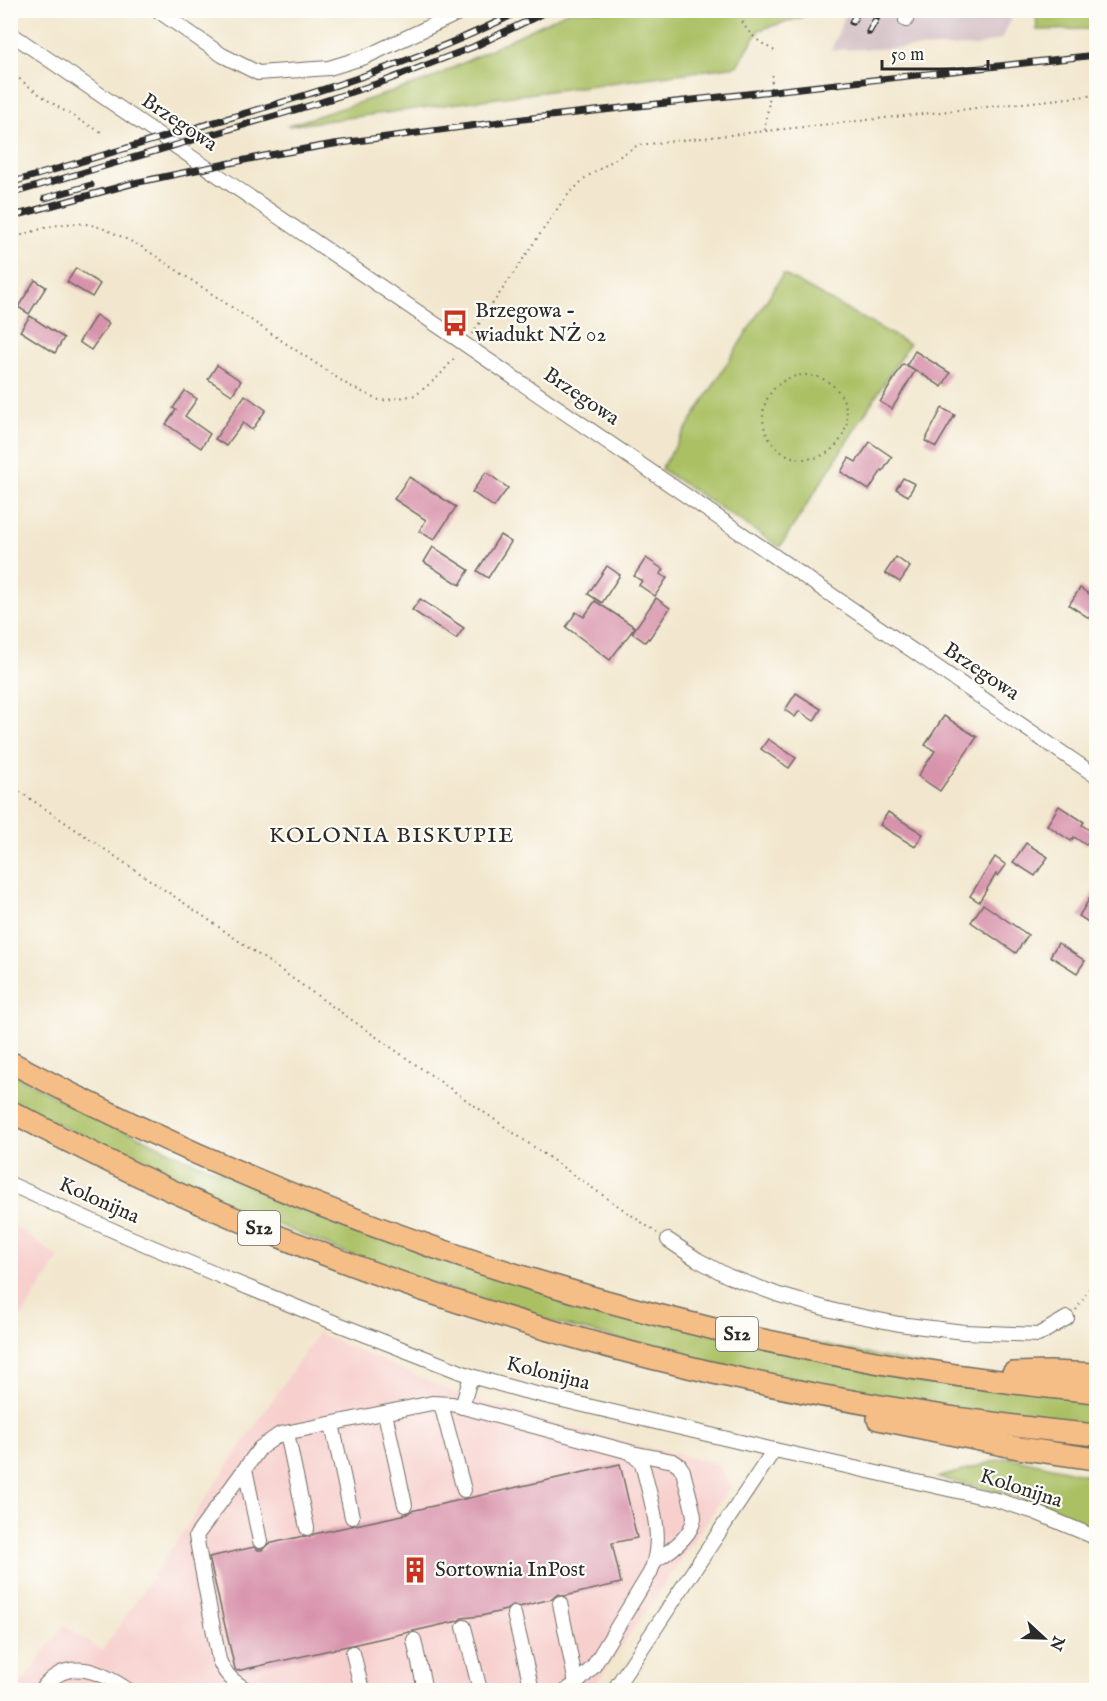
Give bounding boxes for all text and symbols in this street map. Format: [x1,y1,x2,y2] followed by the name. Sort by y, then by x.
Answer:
[882,33,988,71] scale bar
[891,44,924,67] text: 50 m
[136,88,223,159] street label: Brzegowa
[475,298,606,349] place label: Brzegowa - wiadukt NŻ 02
[440,308,470,338] bus stop icon: Brzegowa - wiadukt NŻ 02
[538,362,625,433] street label: Brzegowa
[938,637,1025,708] street label: Brzegowa
[269,822,515,850] district label: KOLONIA BISKUPIE
[55,1171,144,1231] street label: Kolonijna
[238,1211,280,1245] road number: S12
[716,1317,758,1351] road number: S12
[503,1351,593,1398] street label: Kolonijna
[976,1463,1067,1515] street label: Kolonijna
[400,1555,430,1585] building icon: Sortownia InPost
[435,1557,585,1584] place label: Sortownia InPost
[1014,1608,1074,1668] north arrow
[1044,1632,1068,1653] text: N

